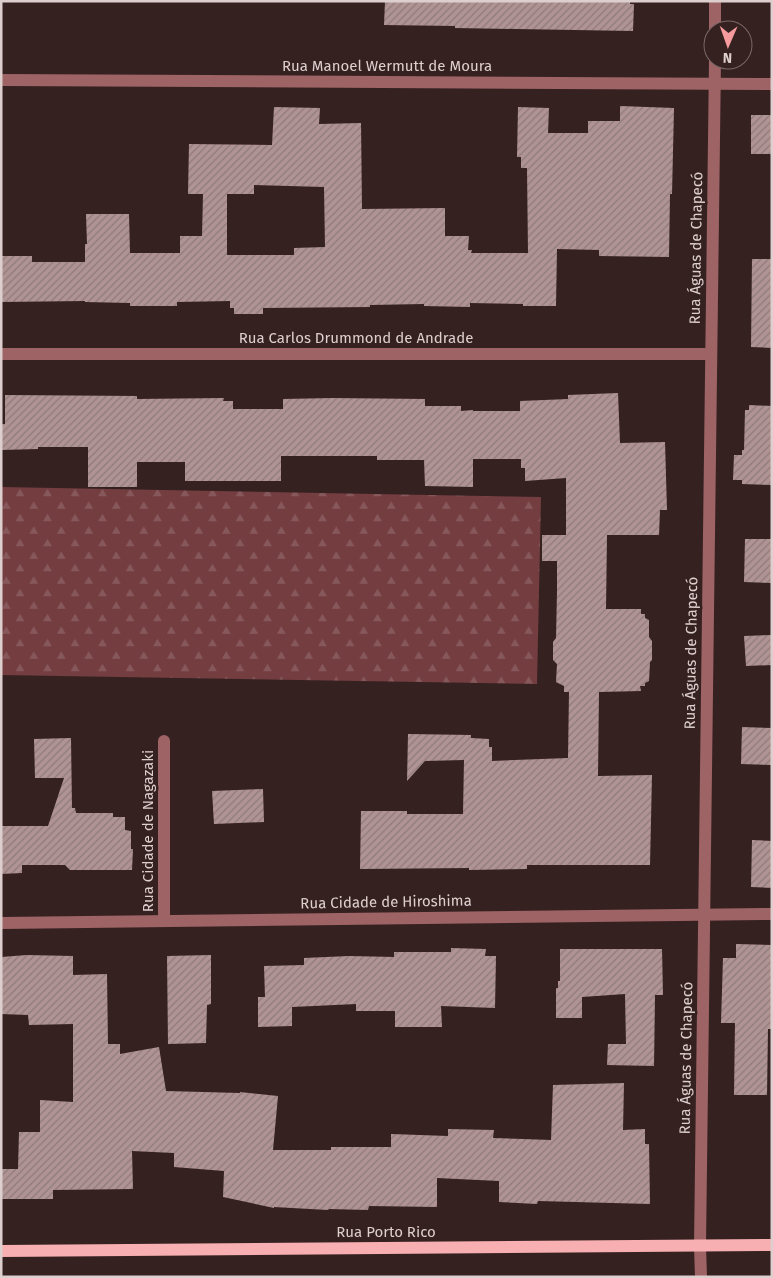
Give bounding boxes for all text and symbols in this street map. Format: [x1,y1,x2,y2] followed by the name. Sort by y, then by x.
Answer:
[703,20,753,70] north arrow
[723,49,733,66] text: N
[282,57,492,75] street label: Rua Manoel Wermutt de Moura
[686,171,706,325] street label: Rua Águas de Chapecó
[239,329,473,347] street label: Rua Carlos Drummond de Andrade
[681,576,701,730] street label: Rua Águas de Chapecó
[139,750,157,912] street label: Rua Cidade de Nagazaki
[300,892,472,912] street label: Rua Cidade de Hiroshima
[676,981,696,1135] street label: Rua Águas de Chapecó
[336,1223,436,1241] street label: Rua Porto Rico

